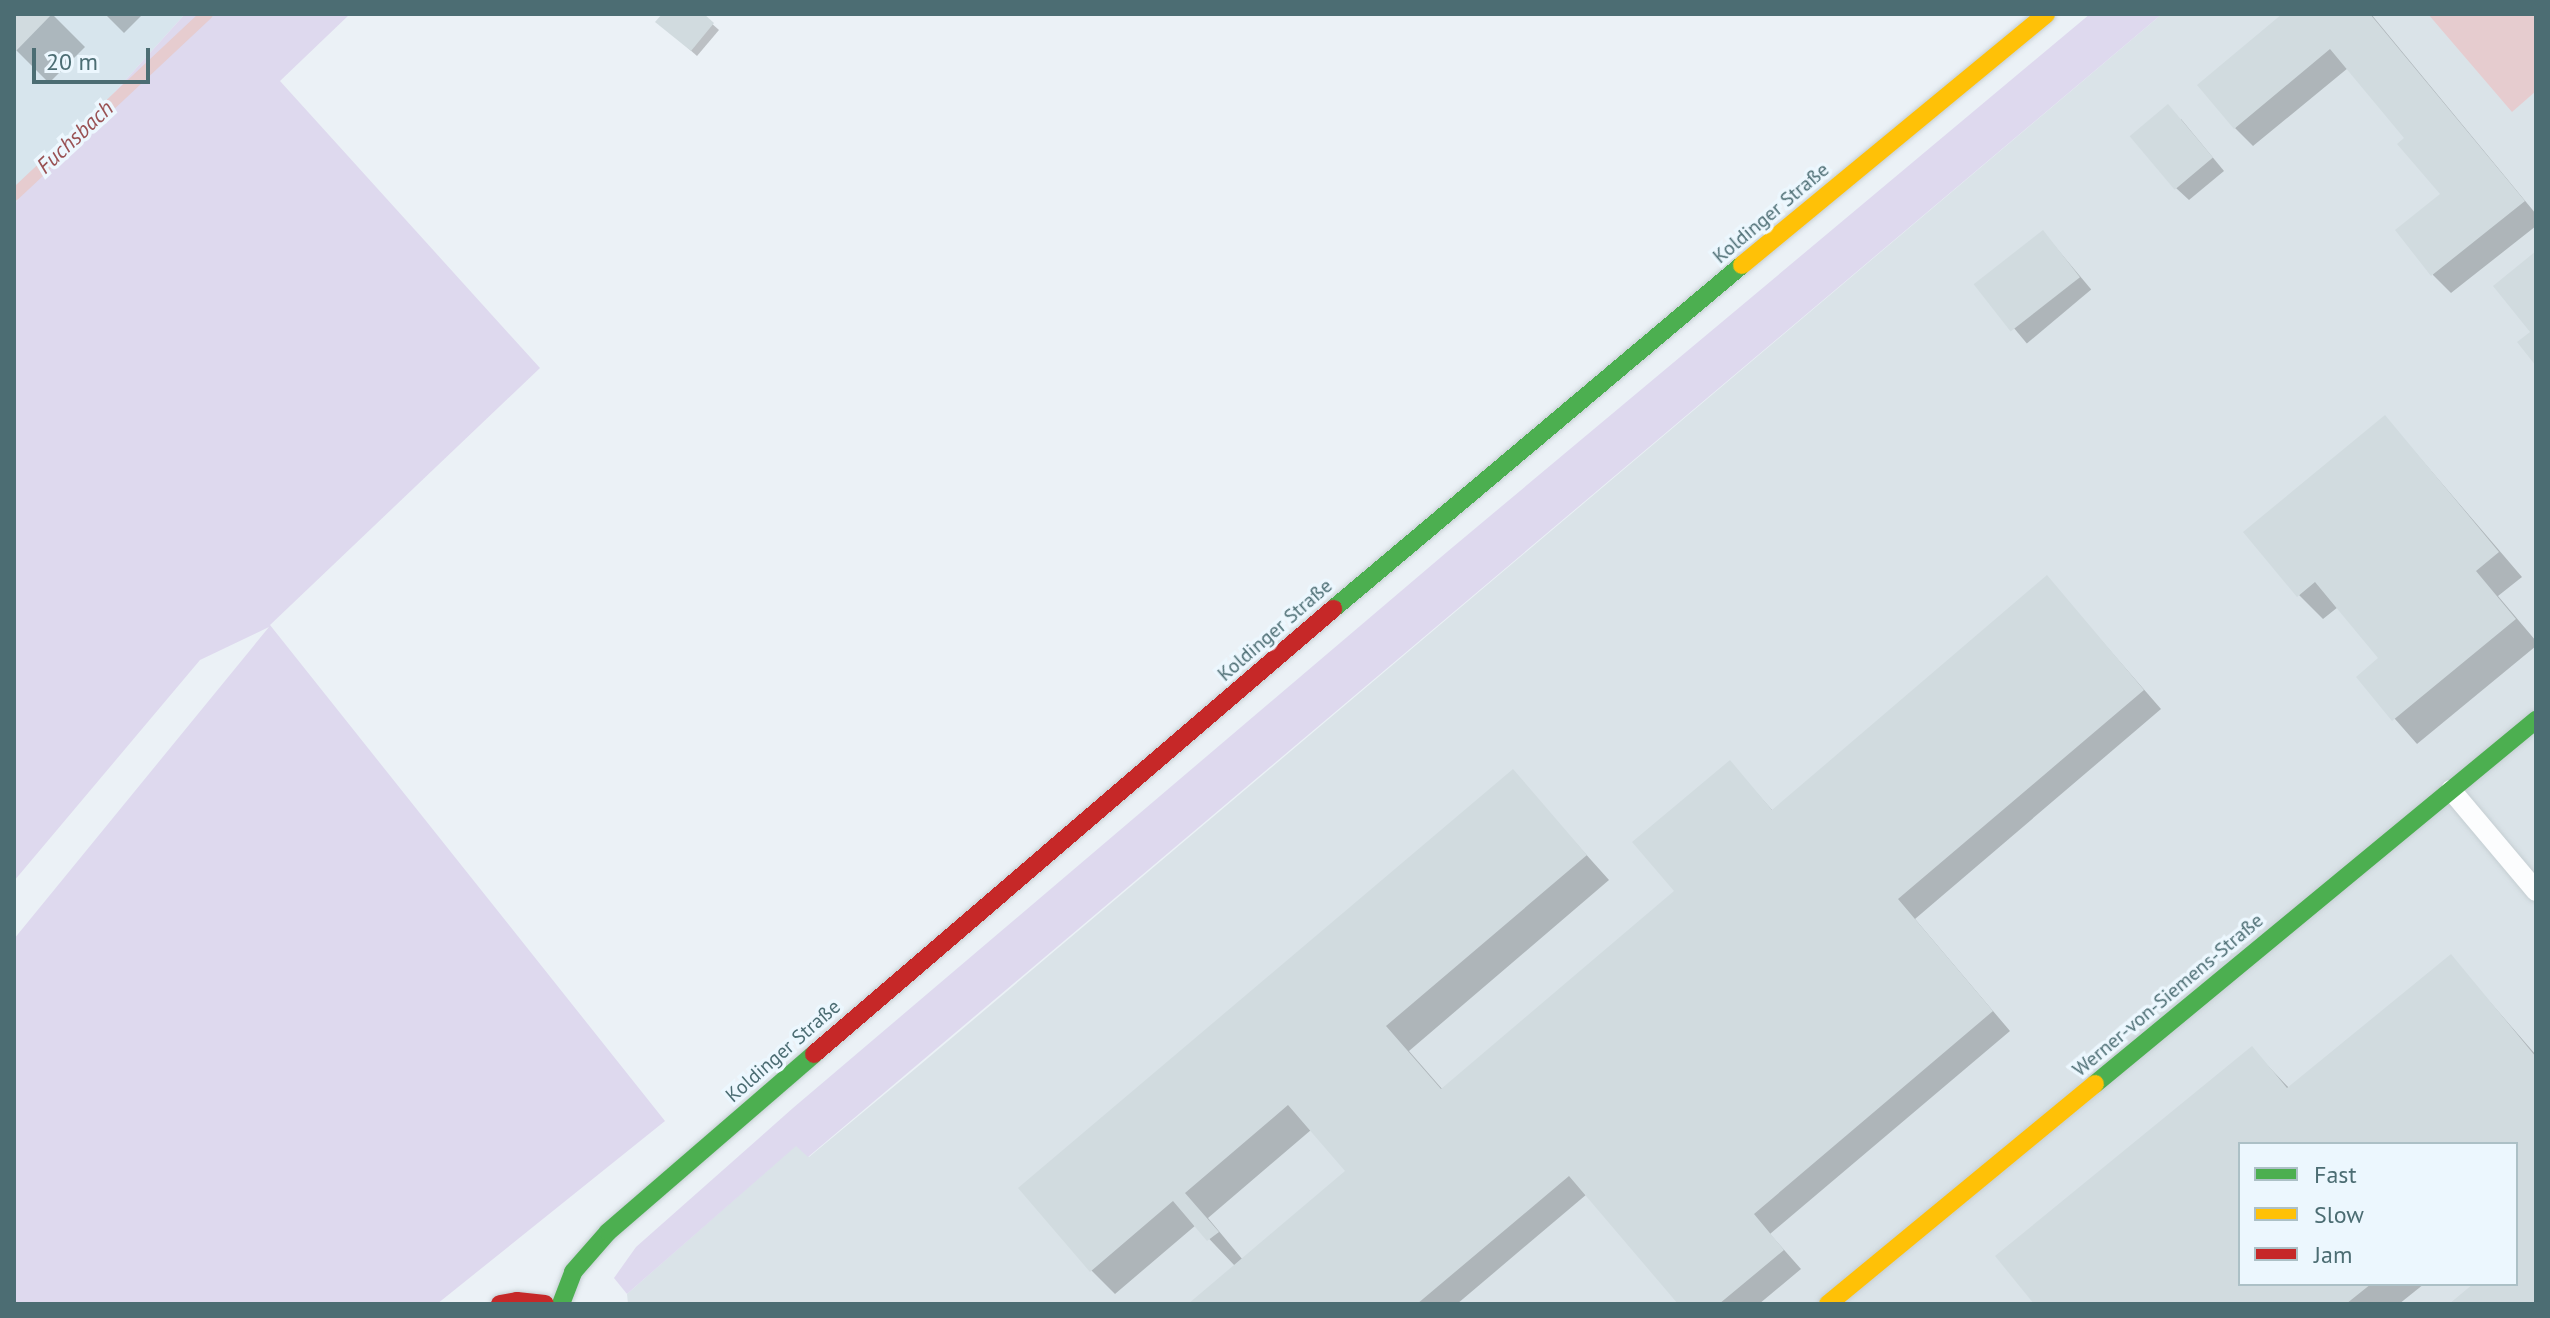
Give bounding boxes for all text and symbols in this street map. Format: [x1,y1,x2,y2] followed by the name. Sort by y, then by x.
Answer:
[36,32,154,82] scale bar
[46,46,98,77] text: 20 m
[31,95,119,179] water label: Fuchsbach
[1708,158,1834,268] street label: Koldinger Straße
[1213,574,1337,686] street label: Koldinger Straße
[2068,908,2268,1082] street label: Werner-von-Siemens-Straße
[721,995,845,1107] street label: Koldinger Straße
[2238,1142,2518,1286] legend
[2314,1159,2357,1190] text: Fast
[2314,1199,2364,1230] text: Slow
[2314,1239,2352,1270] text: Jam

